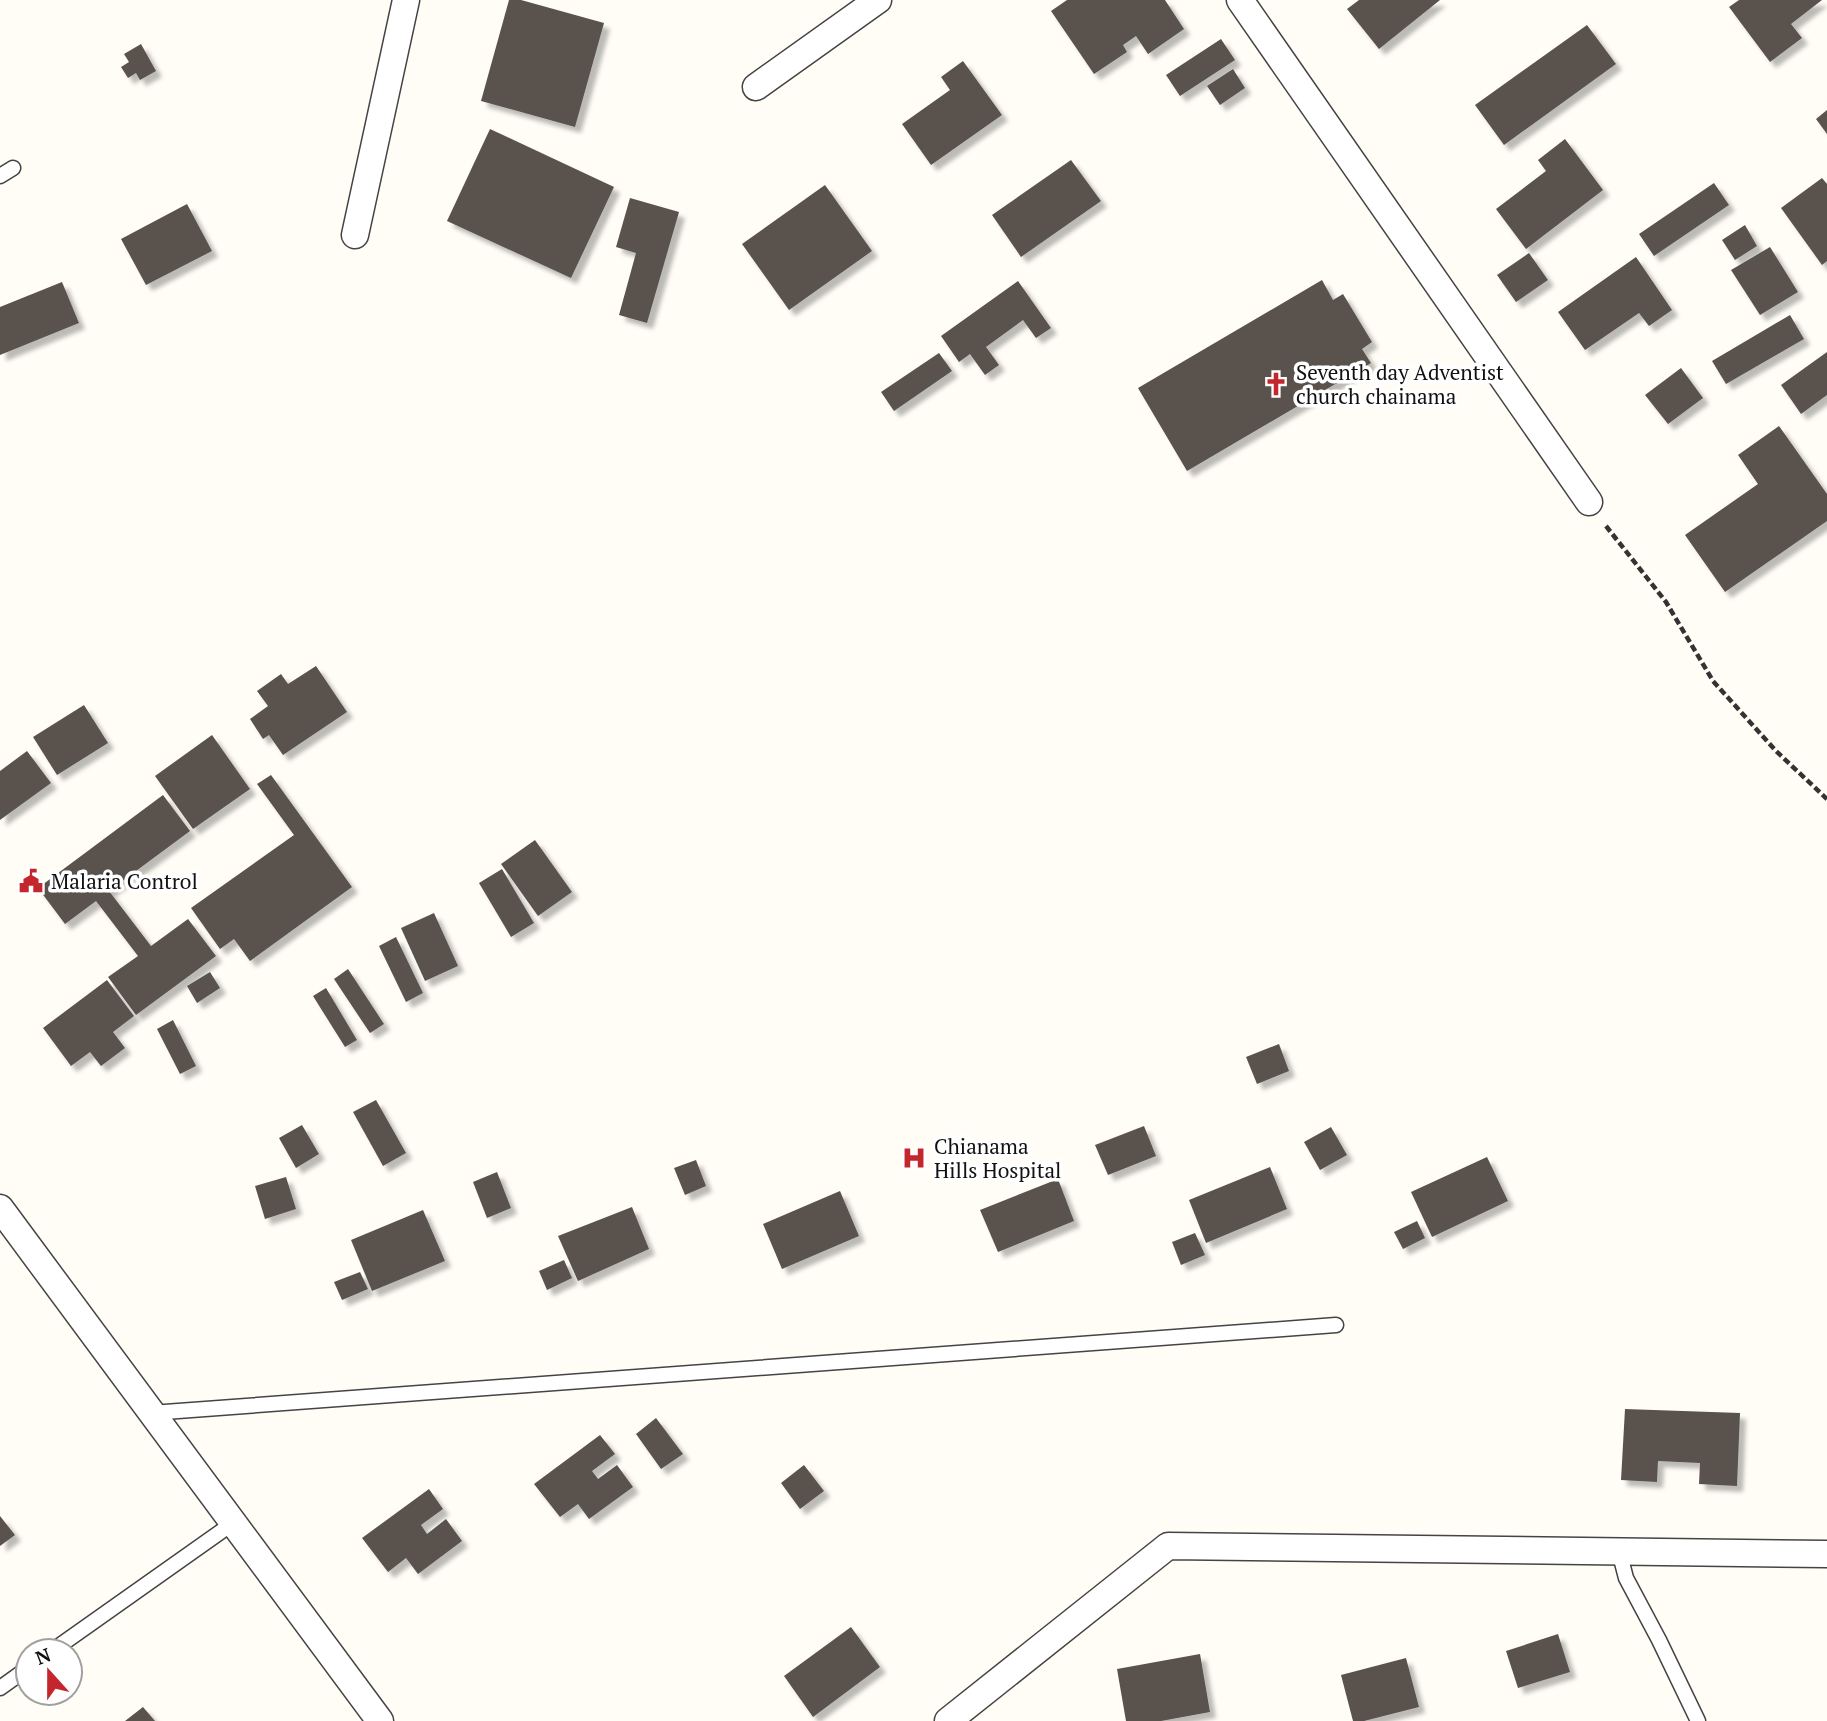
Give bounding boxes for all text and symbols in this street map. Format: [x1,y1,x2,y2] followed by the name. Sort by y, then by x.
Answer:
[1296,358,1504,410] place label: Seventh day Adventist church chainama
[1262,370,1290,398] church icon: Seventh day Adventist church chainama
[17,867,45,895] public building icon: Malaria Control
[51,867,198,895] place label: Malaria Control
[934,1132,1061,1184] place label: Chianama Hills Hospital
[900,1144,928,1172] hospital icon: Chianama Hills Hospital
[14,1637,84,1707] north arrow
[32,1641,54,1670] text: N

